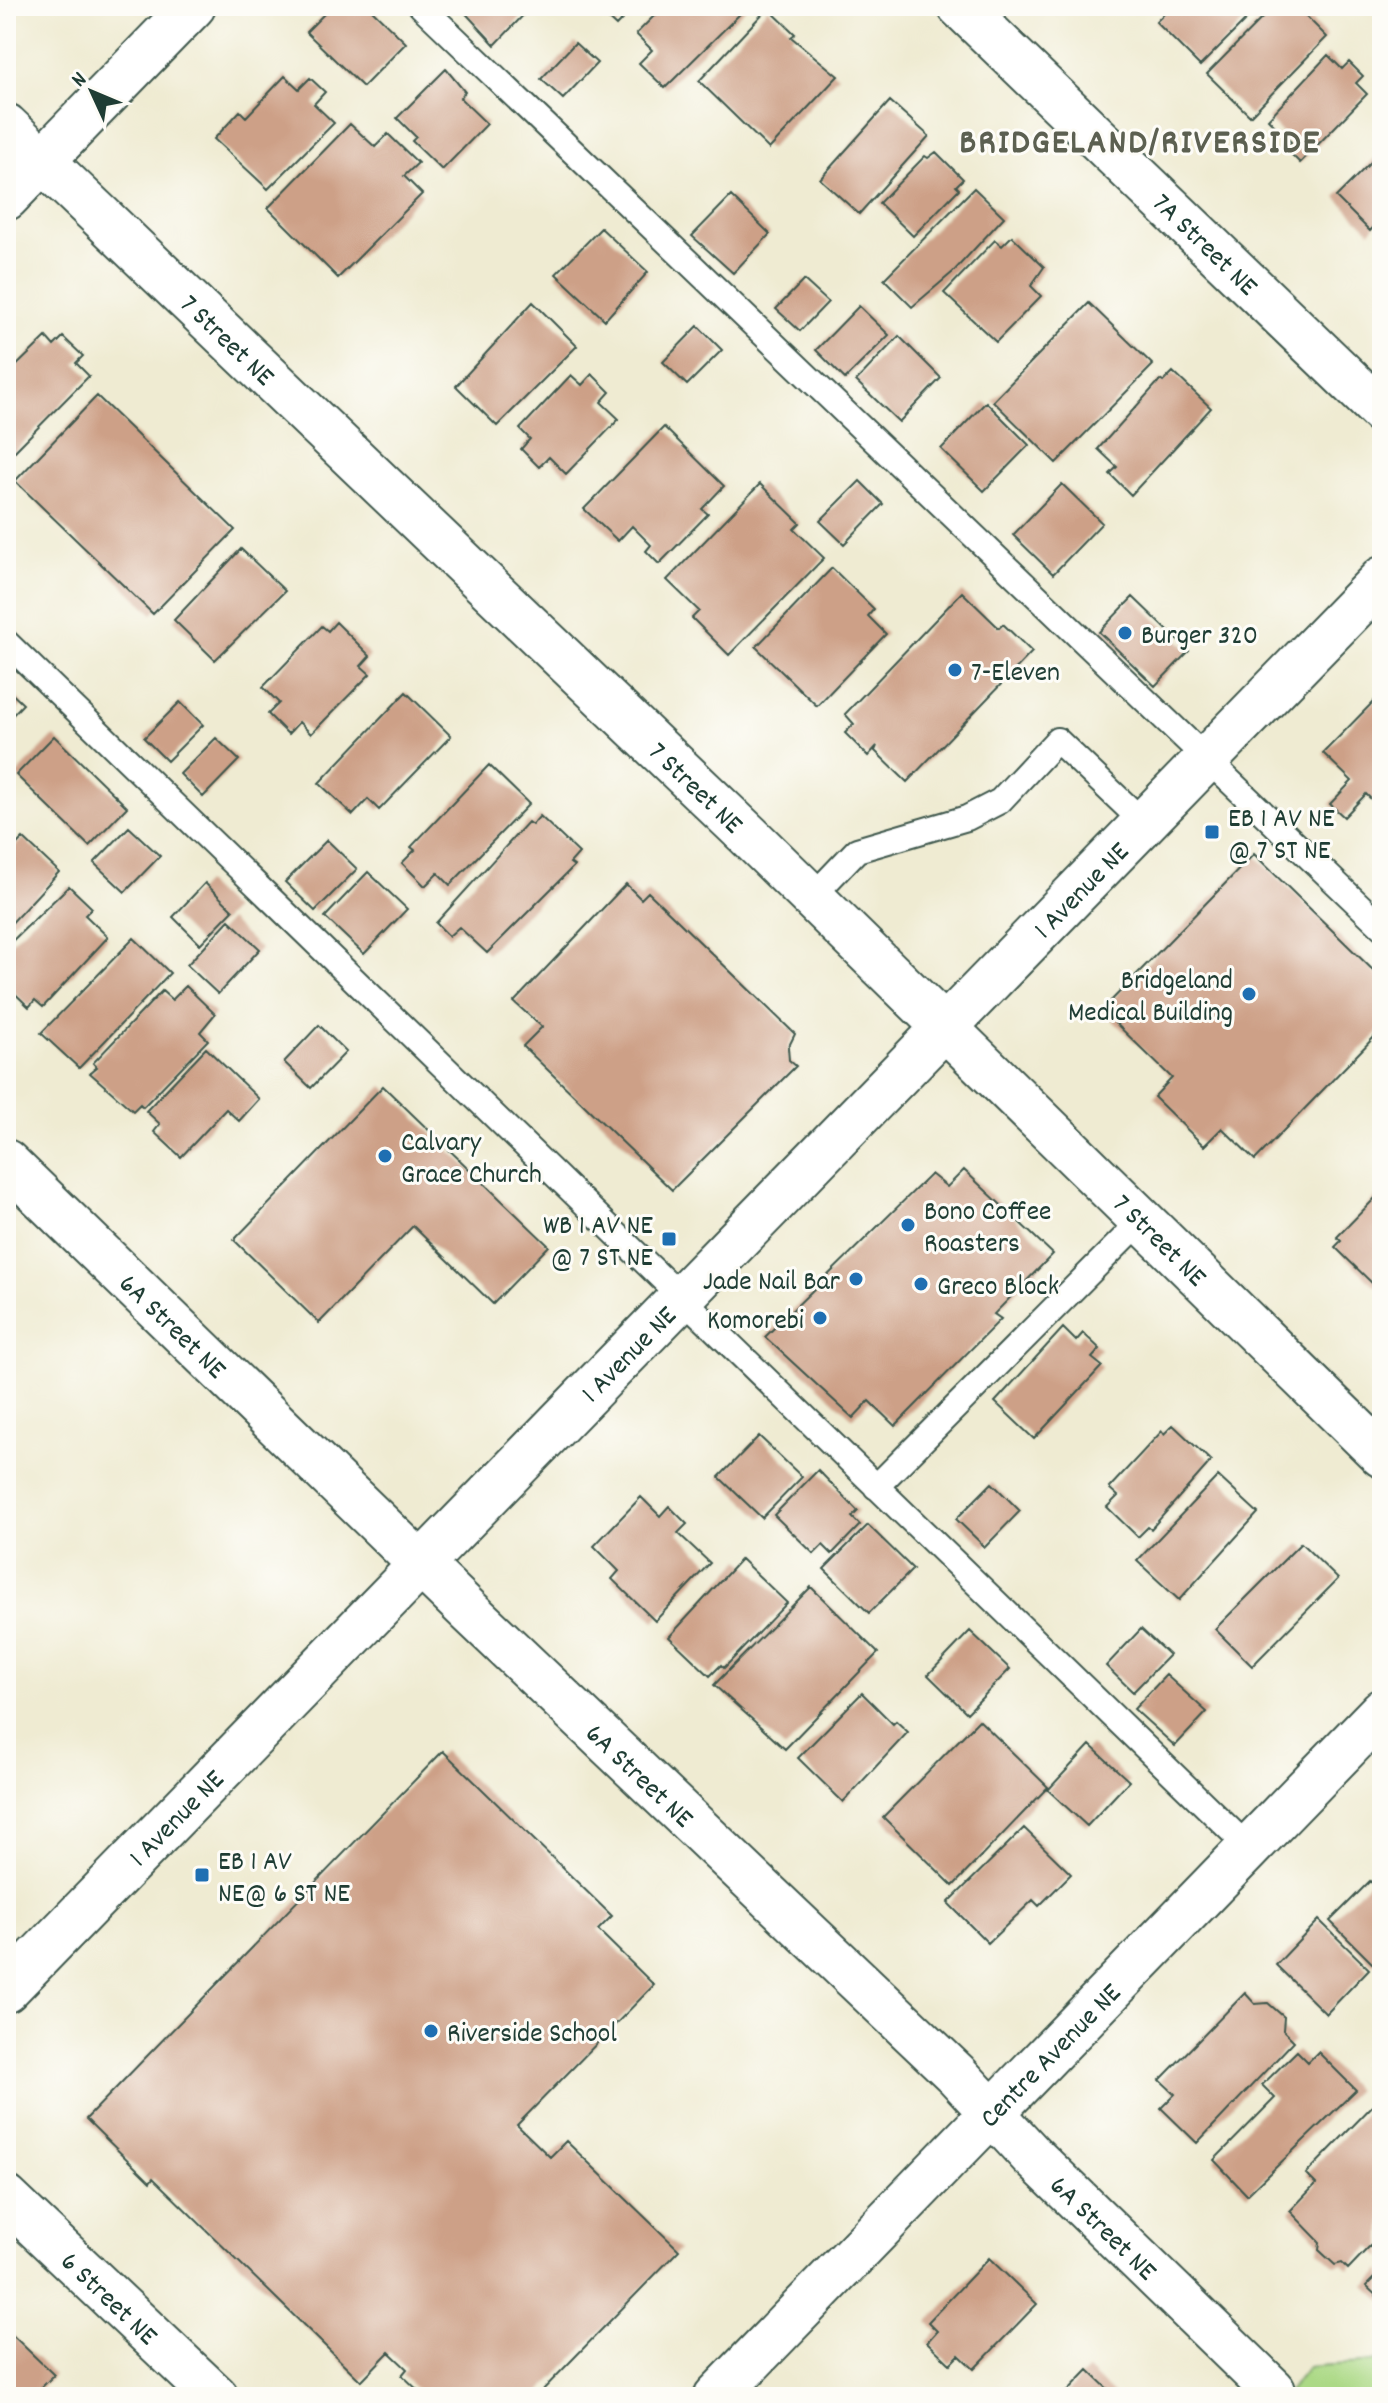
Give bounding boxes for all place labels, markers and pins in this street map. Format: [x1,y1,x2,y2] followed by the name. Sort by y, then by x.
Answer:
[1141,618,1258,658] place label: Burger 320
[1116,624,1134,642] marker: Burger 320
[971,655,1060,695] place label: 7-Eleven
[946,661,964,679] marker: 7-Eleven
[1228,801,1335,873] place label: EB 1 AV NE @ 7 ST NE
[1203,823,1221,841] marker: EB 1 AV NE @ 7 ST NE
[1068,963,1233,1035] place label: Bridgeland Medical Building
[1240,985,1258,1003] marker: Bridgeland Medical Building
[401,1125,542,1197] place label: Calvary Grace Church
[376,1147,394,1165] marker: Calvary Grace Church
[924,1194,1051,1266] place label: Bono Coffee Roasters
[543,1208,653,1280] place label: WB 1 AV NE @ 7 ST NE
[899,1216,917,1234] marker: Bono Coffee Roasters
[660,1230,678,1248] marker: WB 1 AV NE @ 7 ST NE
[703,1264,841,1304] place label: Jade Nail Bar
[937,1269,1059,1309] place label: Greco Block
[847,1270,865,1288] marker: Jade Nail Bar
[912,1275,930,1293] marker: Greco Block
[707,1303,804,1343] place label: Komorebi
[811,1309,829,1327] marker: Komorebi
[218,1844,350,1916] place label: EB 1 AV NE@ 6 ST NE
[193,1866,211,1884] marker: EB 1 AV NE@ 6 ST NE
[447,2016,617,2056] place label: Riverside School
[422,2022,440,2040] marker: Riverside School

